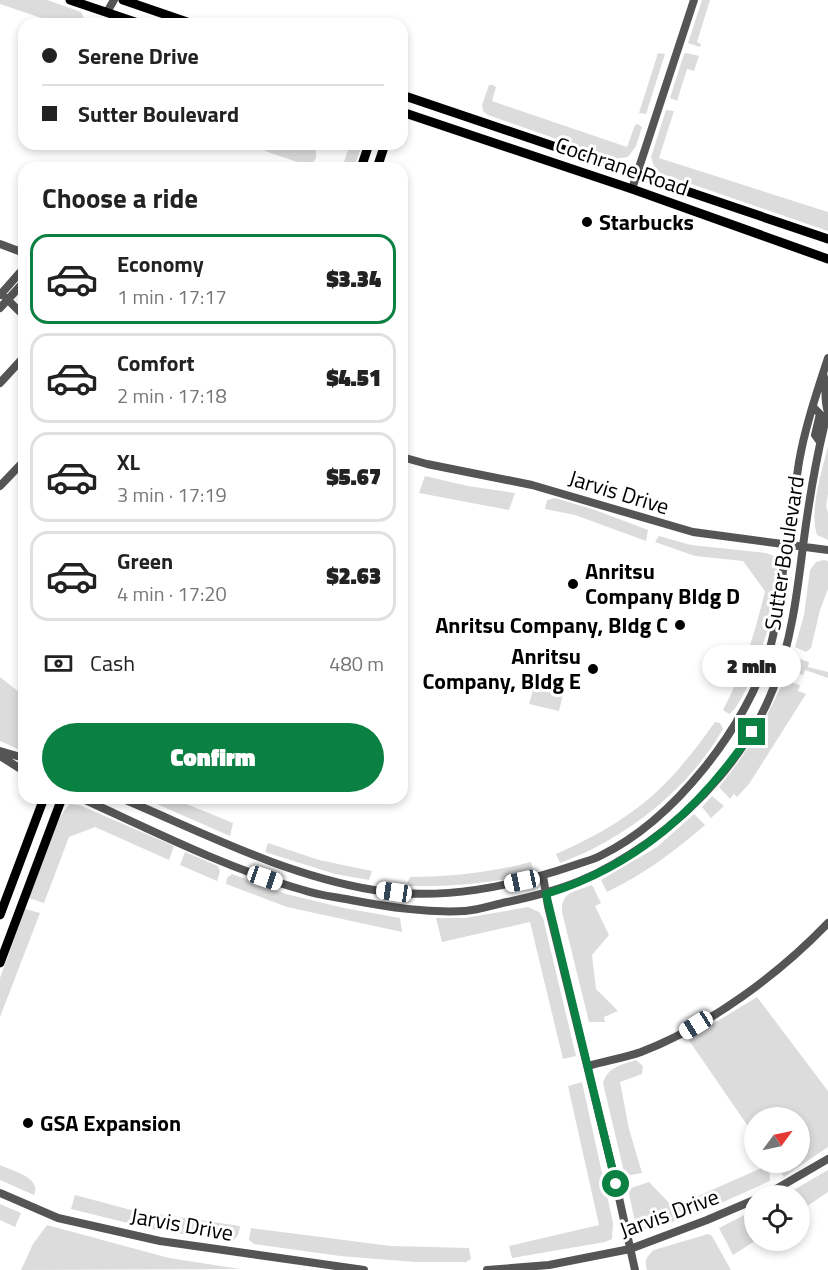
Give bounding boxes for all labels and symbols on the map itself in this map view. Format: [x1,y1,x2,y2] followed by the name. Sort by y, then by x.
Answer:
[551,127,693,205] street label: Cochrane Road
[599,205,694,239] place label: Starbucks
[580,215,594,229] marker: Starbucks
[565,461,673,523] street label: Jarvis Drive
[755,473,813,633] street label: Sutter Boulevard
[585,554,740,613] place label: Anritsu Company Bldg D
[566,577,580,591] marker: Anritsu Company Bldg D
[435,608,668,642] place label: Anritsu Company, Bldg C
[673,618,687,632] marker: Anritsu Company, Bldg C
[423,639,581,698] place label: Anritsu Company, Bldg E
[702,645,801,687] callout: 2 min
[586,662,600,676] marker: Anritsu Company, Bldg E
[738,718,765,745] route end
[245,864,285,892] car
[503,868,541,894] car
[375,881,413,903] car
[676,1008,716,1042] car
[40,1106,181,1140] place label: GSA Expansion
[744,1107,810,1173] north arrow
[21,1116,35,1130] marker: GSA Expansion
[602,1170,629,1197] route start
[615,1179,723,1247] street label: Jarvis Drive
[128,1198,236,1250] street label: Jarvis Drive

